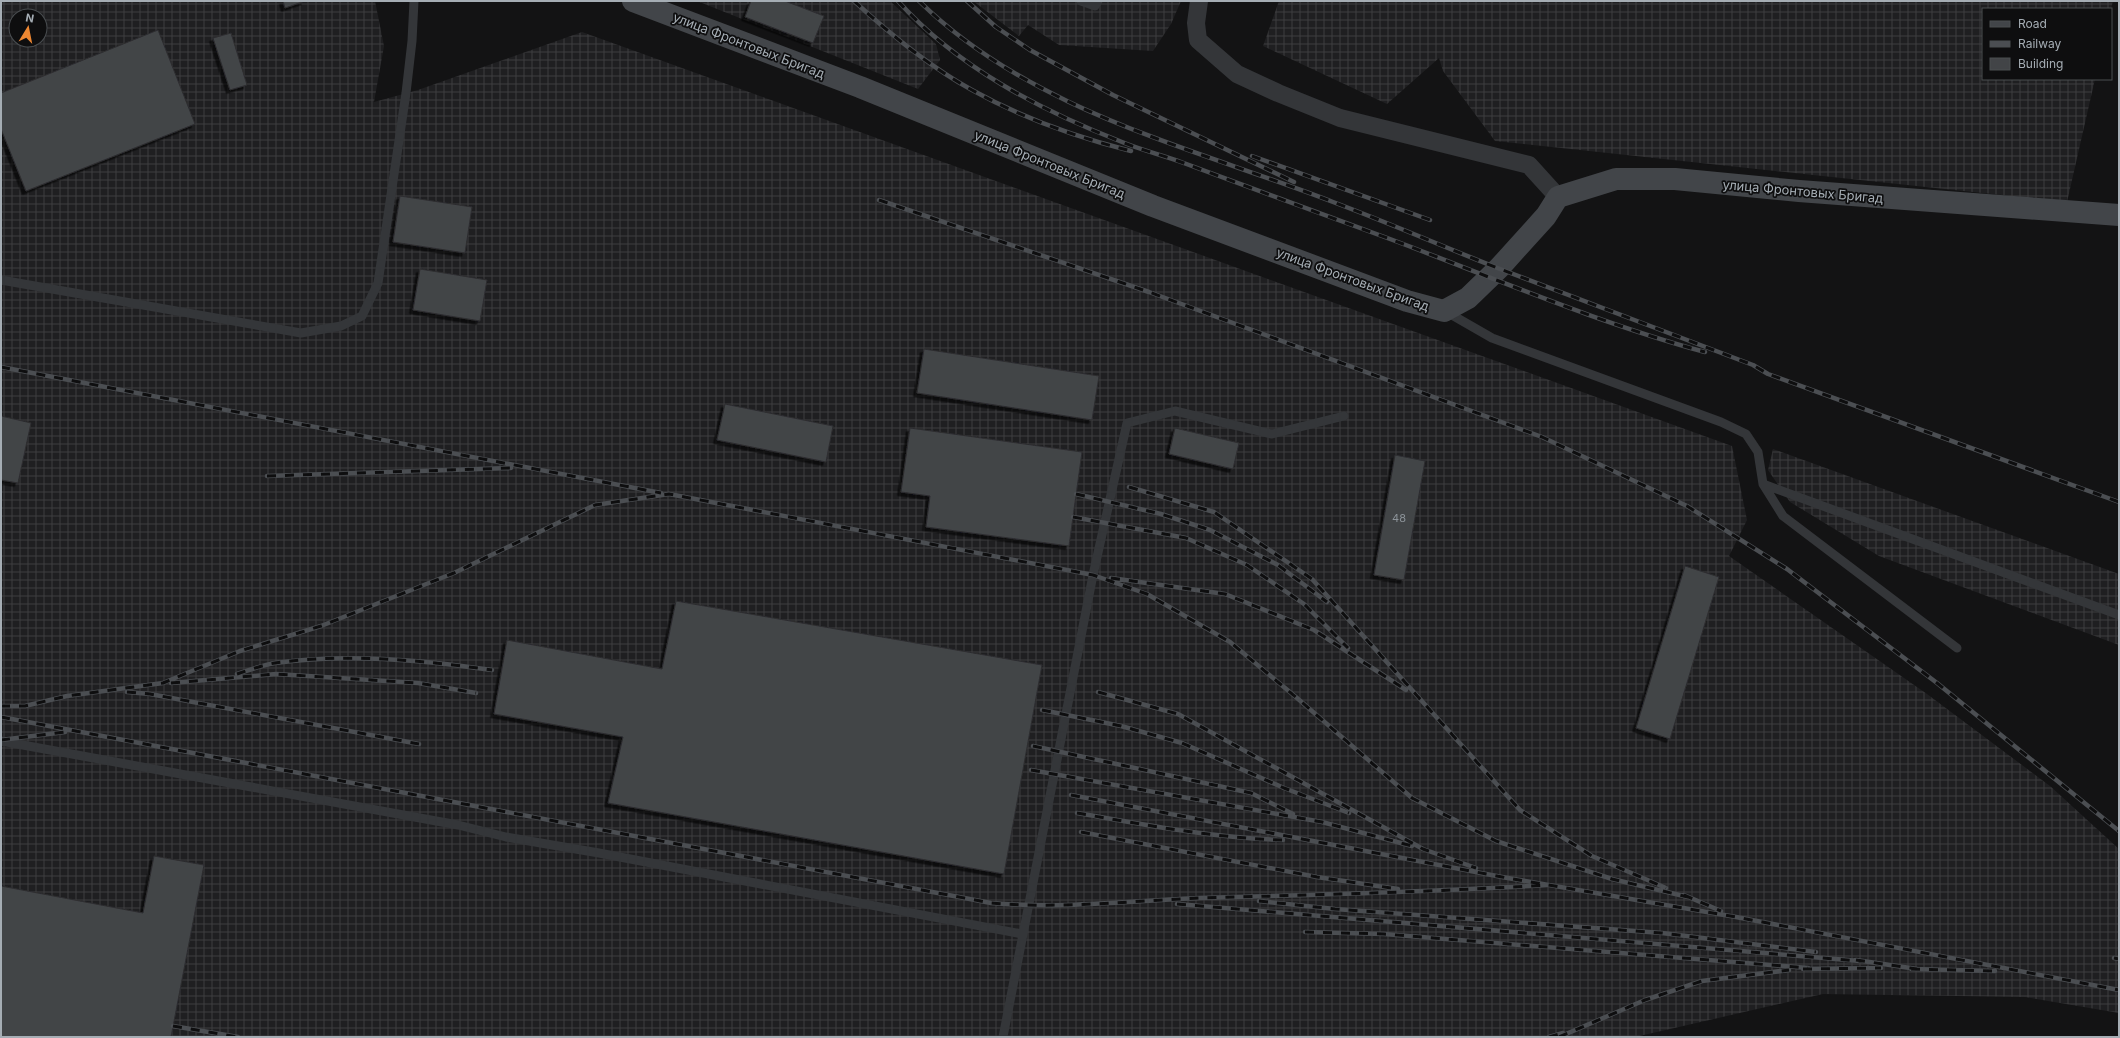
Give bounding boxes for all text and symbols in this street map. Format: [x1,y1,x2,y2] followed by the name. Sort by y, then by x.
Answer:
[8,8,48,48] north arrow
[1982,8,2112,80] legend
[671,9,827,81] street label: улица Фронтовых Бригад
[24,11,35,26] text: N
[2018,16,2047,31] text: Road
[2018,36,2062,51] text: Railway
[2018,56,2063,71] text: Building
[972,126,1128,202] street label: улица Фронтовых Бригад
[1722,176,1884,206] street label: улица Фронтовых Бригад
[1274,244,1432,314] street label: улица Фронтовых Бригад
[1392,511,1406,525] house number: 48

